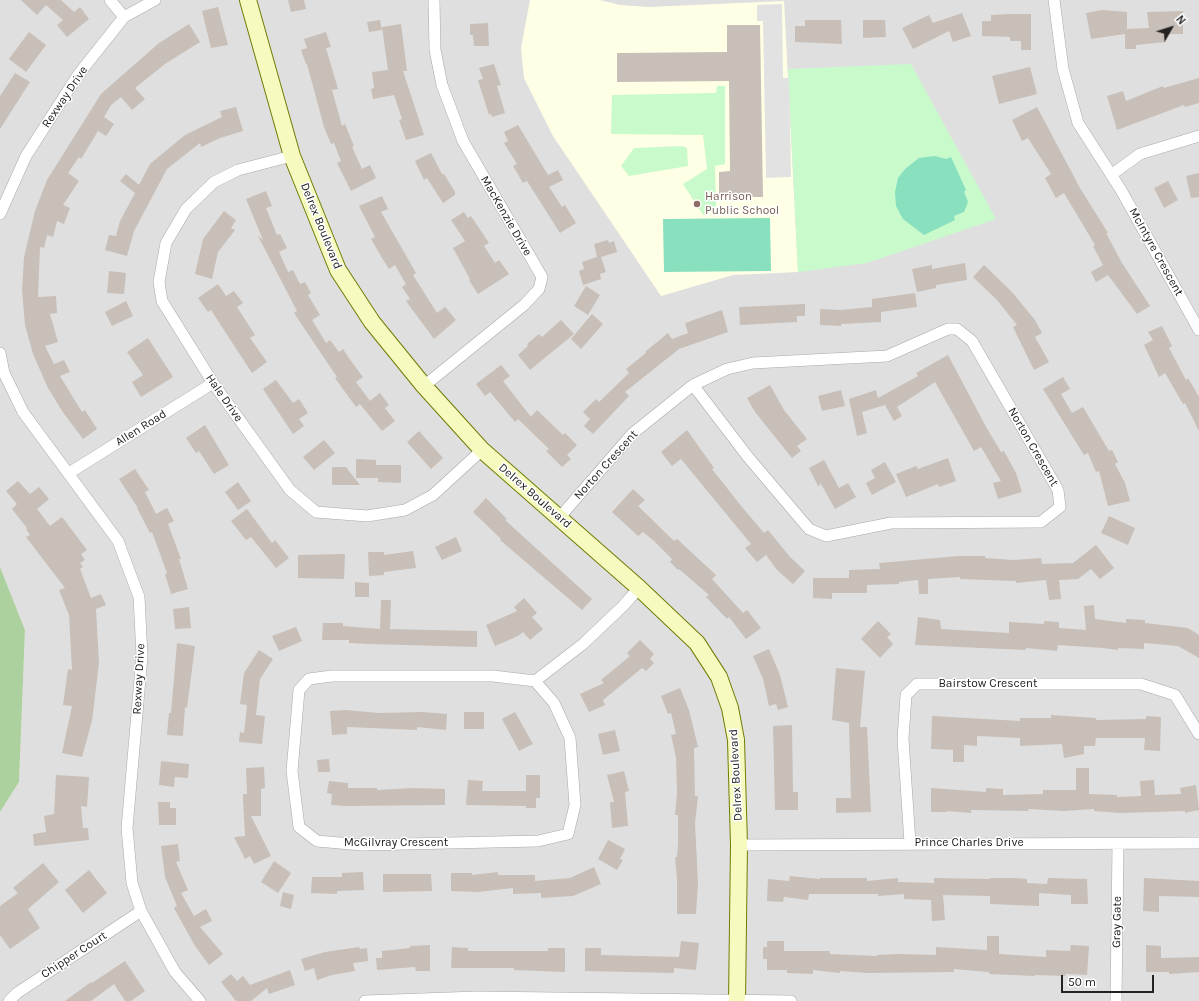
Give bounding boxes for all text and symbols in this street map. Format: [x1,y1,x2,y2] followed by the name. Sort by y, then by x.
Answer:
[1151,8,1191,48] north arrow
[1173,13,1188,27] text: N
[39,63,91,131] street label: Rexway Drive
[477,173,535,259] street label: MacKenzie Drive
[297,181,345,271] street label: Delrex Boulevard
[705,190,779,218] place label: Harrison Public School
[692,199,702,209] marker: Harrison Public School
[1126,205,1186,299] street label: McIntyre Crescent
[202,371,246,425] street label: Hale Drive
[1005,405,1061,489] street label: Norton Crescent
[113,407,169,449] street label: Allen Road
[571,427,641,503] street label: Norton Crescent
[496,460,574,532] street label: Delrex Boulevard
[130,643,148,715] street label: Rexway Drive
[938,677,1038,691] street label: Bairstow Crescent
[726,729,746,821] street label: Delrex Boulevard
[344,836,448,850] street label: McGilvray Crescent
[914,836,1024,850] street label: Prince Charles Drive
[1109,896,1125,948] street label: Gray Gate
[38,928,110,982] street label: Chipper Court
[1063,967,1156,993] scale bar
[1068,975,1096,989] text: 50 m

